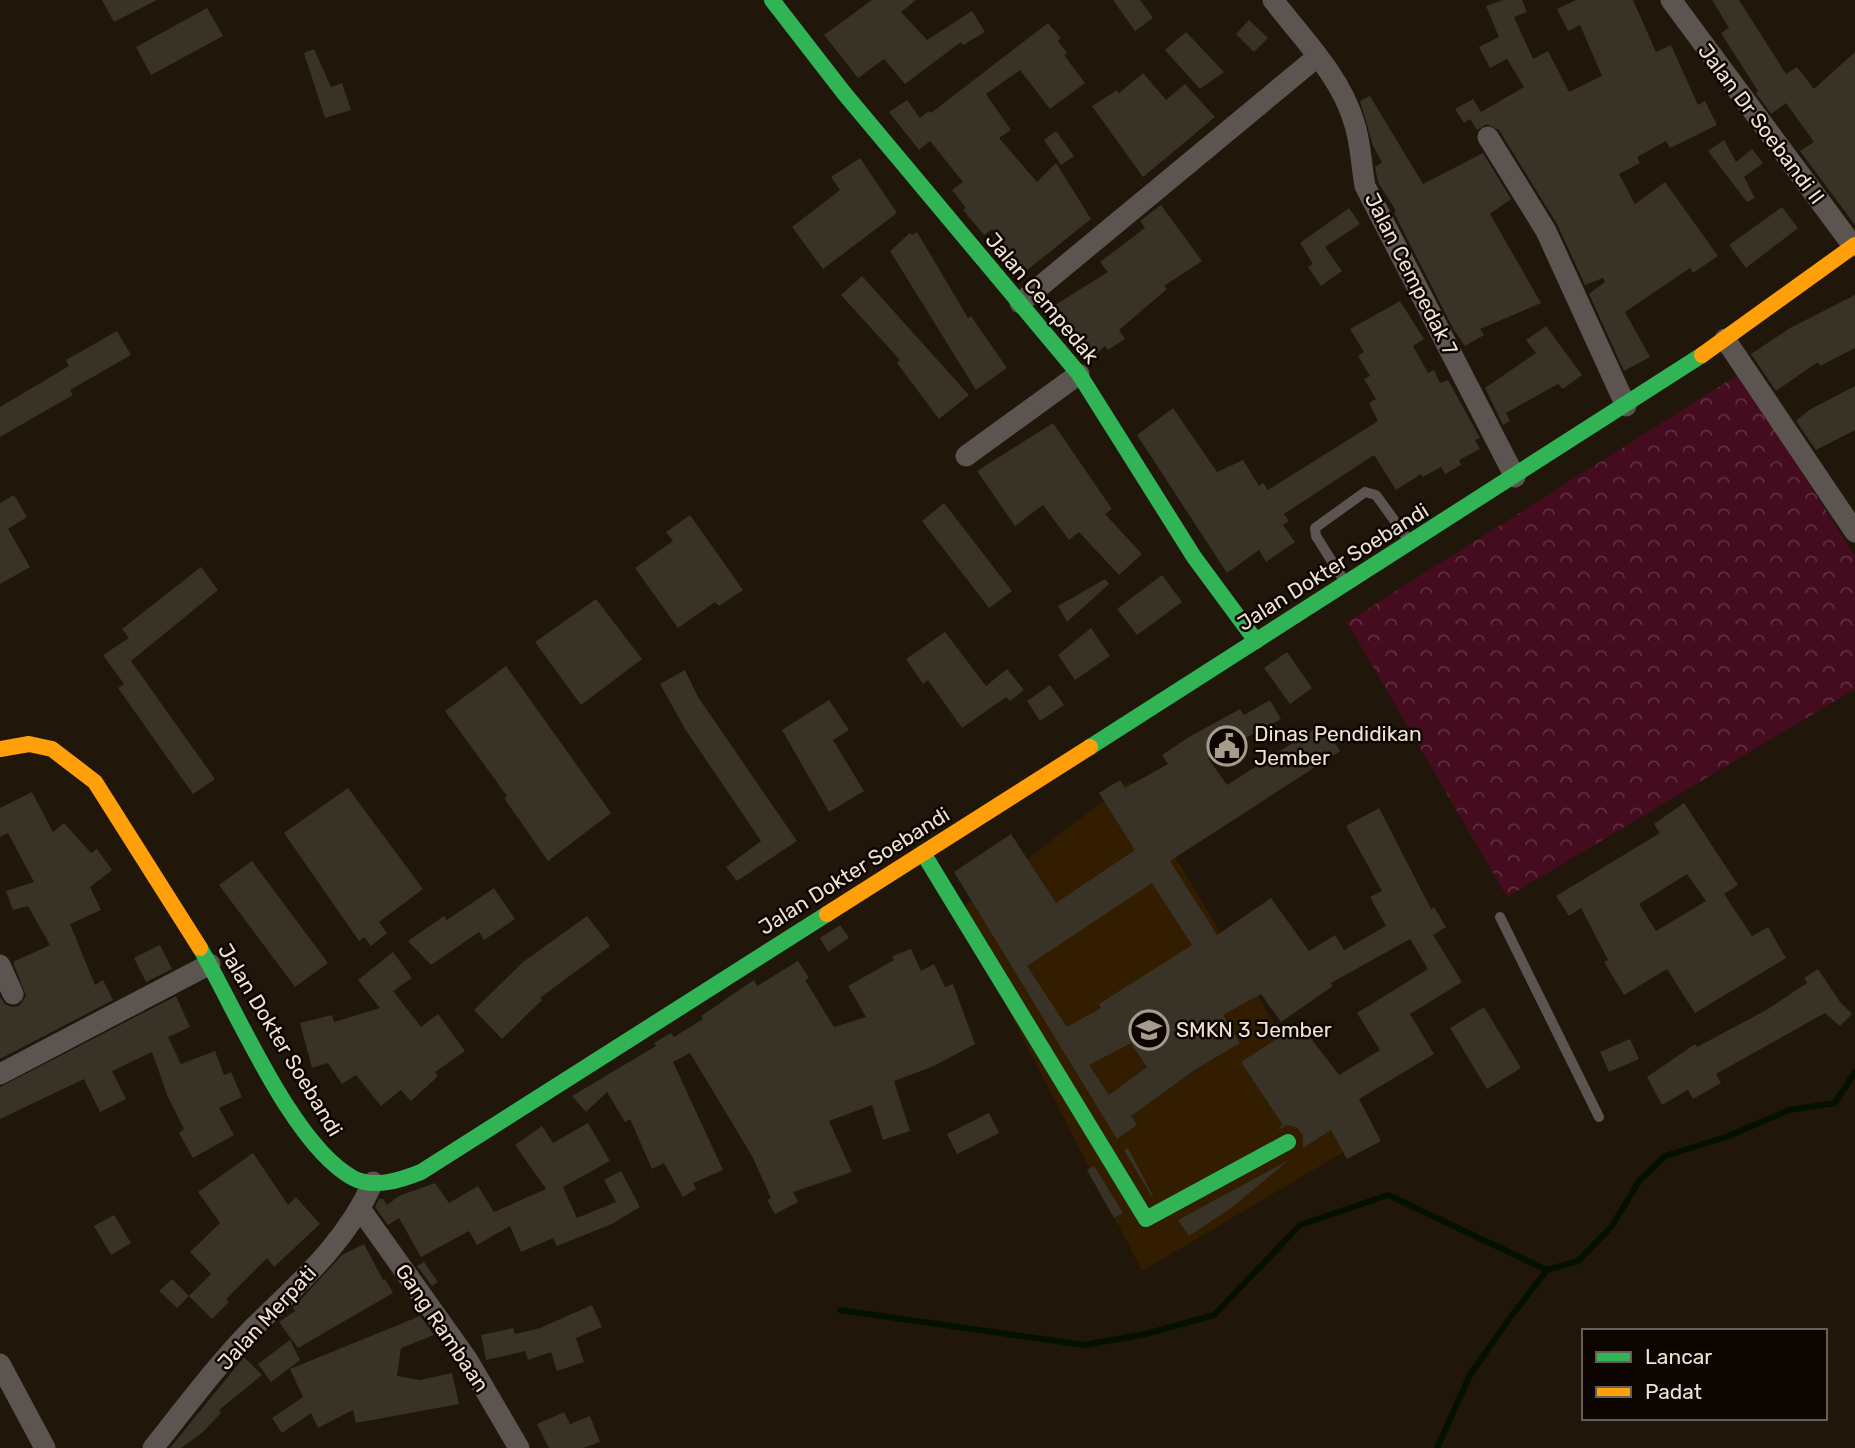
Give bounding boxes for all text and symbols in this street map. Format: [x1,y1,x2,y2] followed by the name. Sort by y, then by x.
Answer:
[1693,39,1830,209] street label: Jalan Dr Soebandi II
[1360,188,1463,359] street label: Jalan Cempedak 7
[980,227,1104,368] street label: Jalan Cempedak
[1233,498,1433,636] street label: Jalan Dokter Soebandi
[1254,721,1422,770] place label: Dinas Pendidikan Jember
[1206,725,1248,767] public building icon: Dinas Pendidikan Jember
[754,802,954,940] street label: Jalan Dokter Soebandi
[213,939,348,1141] street label: Jalan Dokter Soebandi
[1128,1009,1170,1051] school or university icon: SMKN 3 Jember
[1176,1017,1332,1042] place label: SMKN 3 Jember
[390,1259,494,1396] street label: Gang Rambaan
[212,1260,321,1375] street label: Jalan Merpati
[1582,1329,1827,1420] legend
[1645,1344,1712,1369] text: Lancar
[1645,1379,1702,1404] text: Padat

